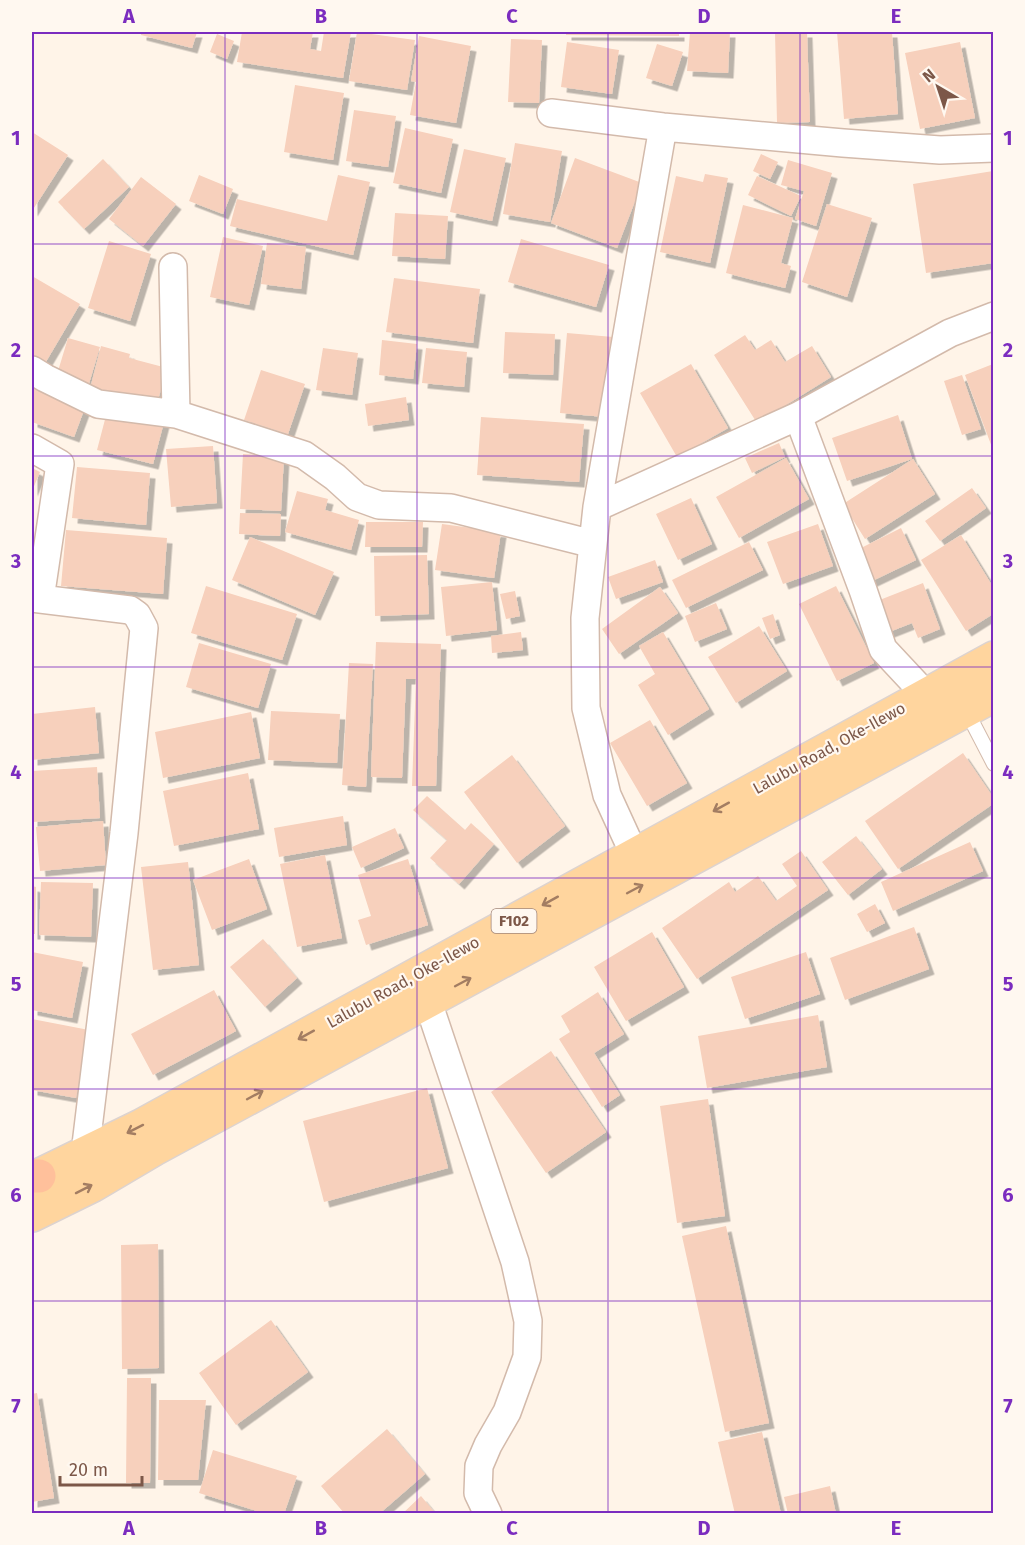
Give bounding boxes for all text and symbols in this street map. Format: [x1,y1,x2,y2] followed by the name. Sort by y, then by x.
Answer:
[122,4,136,28] text: A
[315,4,327,28] text: B
[506,4,518,28] text: C
[697,4,711,28] text: D
[891,4,901,28] text: E
[908,57,968,117] north arrow
[919,65,939,86] text: N
[11,126,21,150] text: 1
[1003,126,1013,150] text: 1
[11,338,21,362] text: 2
[1003,338,1013,362] text: 2
[10,549,21,573] text: 3
[1002,549,1013,573] text: 3
[749,698,909,798] street label: Lalubu Road, Oke-Ilewo
[10,760,22,784] text: 4
[1002,760,1014,784] text: 4
[713,801,730,813] one-way arrow
[625,883,643,894] one-way arrow
[542,895,559,907] one-way arrow
[492,909,536,933] road number: F102
[323,932,483,1032] street label: Lalubu Road, Oke-Ilewo
[11,972,22,996] text: 5
[1003,972,1014,996] text: 5
[454,976,471,988] one-way arrow
[297,1030,315,1041] one-way arrow
[245,1089,263,1100] one-way arrow
[126,1124,144,1135] one-way arrow
[10,1183,22,1207] text: 6
[74,1183,92,1194] one-way arrow
[1002,1183,1014,1207] text: 6
[11,1394,21,1418] text: 7
[1003,1394,1013,1418] text: 7
[60,1449,142,1487] scale bar
[69,1459,108,1481] text: 20 m
[122,1516,136,1540] text: A
[315,1516,327,1540] text: B
[506,1516,518,1540] text: C
[697,1516,711,1540] text: D
[891,1516,901,1540] text: E

